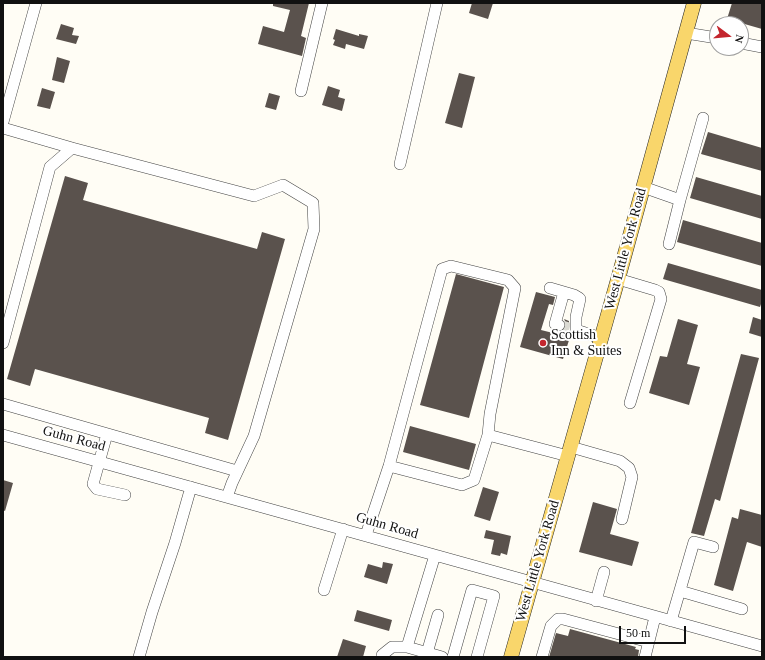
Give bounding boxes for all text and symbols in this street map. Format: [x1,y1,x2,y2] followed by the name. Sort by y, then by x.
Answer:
[709,16,749,56] north arrow
[733,34,746,45] text: N
[602,186,650,312] street label: West Little York Road
[551,327,622,360] place label: Scottish Inn & Suites
[538,338,548,348] marker: Scottish Inn & Suites
[41,423,107,455] street label: Guhn Road
[513,498,563,624] street label: West Little York Road
[354,509,420,543] street label: Guhn Road
[621,618,688,644] scale bar
[626,626,650,640] text: 50 m

